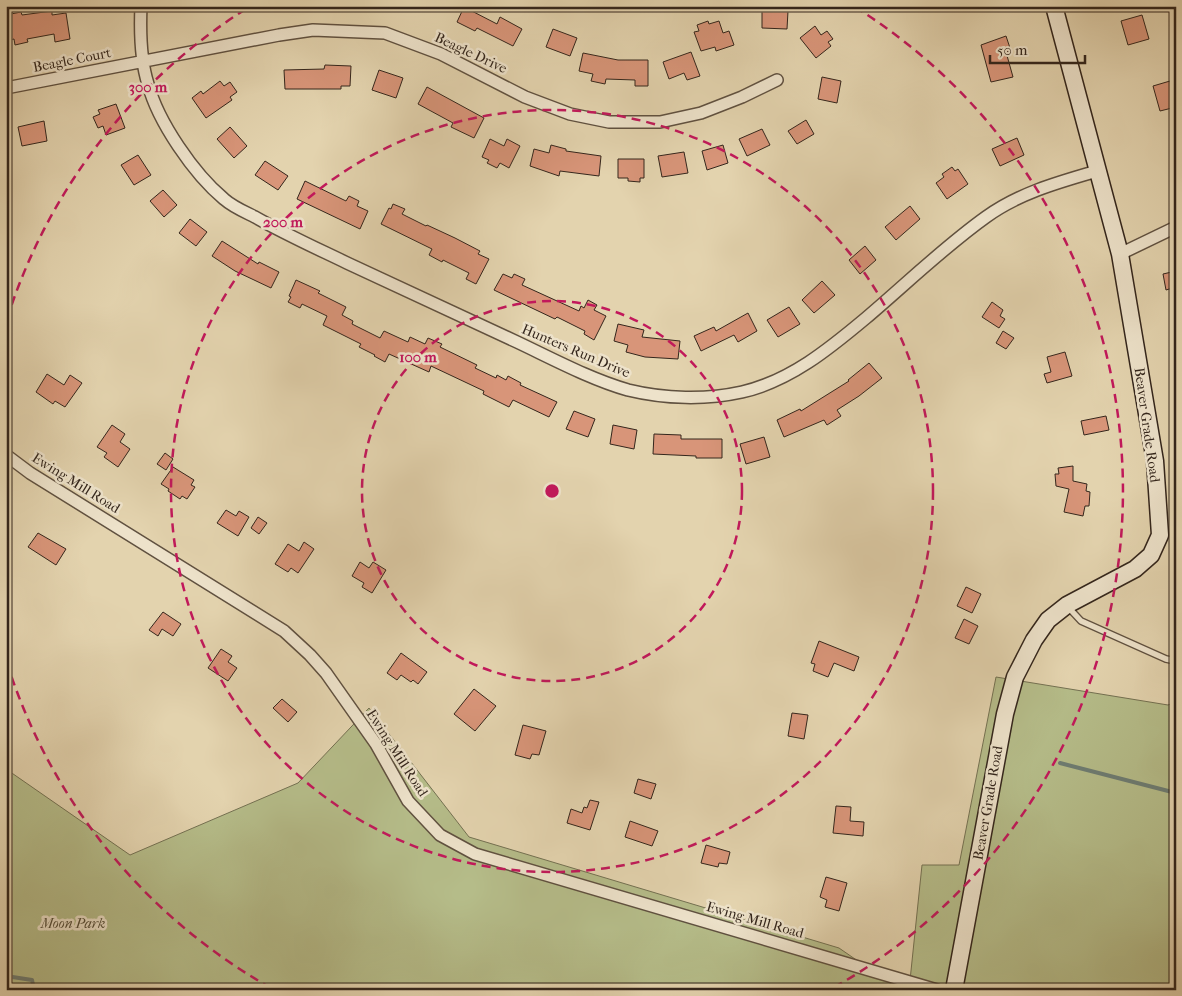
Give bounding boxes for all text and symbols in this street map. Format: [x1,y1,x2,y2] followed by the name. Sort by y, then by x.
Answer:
[432,29,510,77] street label: Beagle Drive
[990,32,1084,64] scale bar
[997,41,1028,59] text: 50 m
[32,44,112,76] street label: Beagle Court
[129,78,168,96] text: 300 m
[263,213,303,231] text: 200 m
[519,320,633,382] street label: Hunters Run Drive
[399,348,437,366] text: 100 m
[1131,366,1164,484] street label: Beaver Grade Road
[29,449,123,517] street label: Ewing Mill Road
[543,482,561,500] centre of rings
[363,706,432,800] street label: Ewing Mill Road
[970,744,1007,862] street label: Beaver Grade Road
[704,898,806,942] street label: Ewing Mill Road
[40,915,105,932] park label: Moon Park

